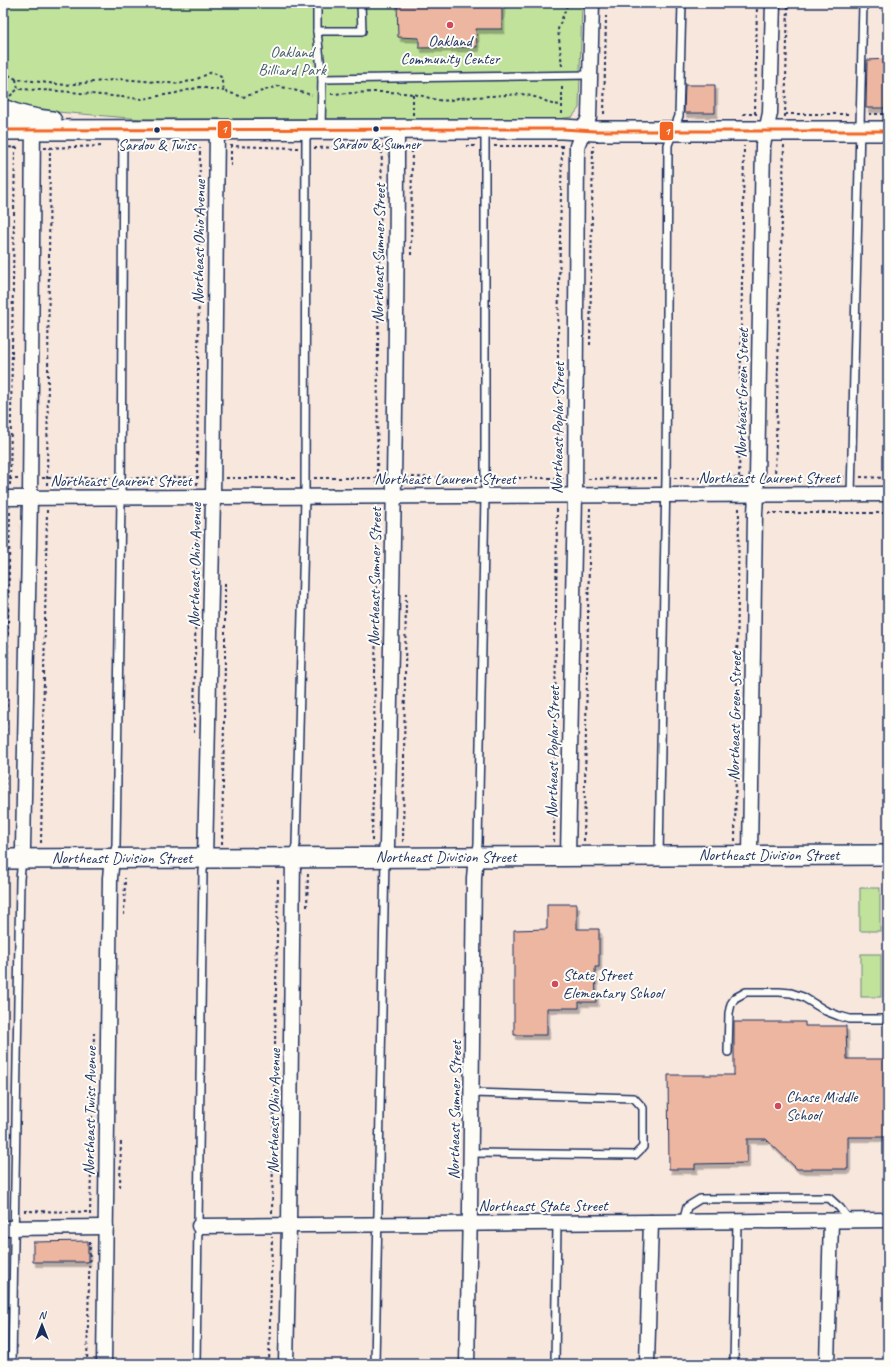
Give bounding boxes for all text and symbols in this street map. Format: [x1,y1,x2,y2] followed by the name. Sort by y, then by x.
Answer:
[445,20,455,30] marker: Oakland Community Center
[401,31,501,69] place label: Oakland Community Center
[258,42,327,80] park label: Oakland Billiard Park
[217,120,232,139] line badge: 1
[659,121,674,141] line badge: 1
[222,122,228,136] text: 1
[371,124,381,134] marker: Sardou & Sumner
[665,124,671,138] text: 1
[152,125,162,135] marker: Sardou & Twiss
[331,135,422,154] place label: Sardou & Sumner
[118,136,198,155] place label: Sardou & Twiss
[188,178,210,304] street label: Northeast Ohio Avenue
[368,182,390,323] street label: Northeast Sumner Street
[731,326,753,458] street label: Northeast Green Street
[547,360,569,494] street label: Northeast Poplar Street
[698,468,841,488] street label: Northeast Laurent Street
[374,469,517,489] street label: Northeast Laurent Street
[50,471,193,491] street label: Northeast Laurent Street
[184,501,206,627] street label: Northeast Ohio Avenue
[364,506,386,647] street label: Northeast Sumner Street
[724,649,746,781] street label: Northeast Green Street
[542,684,564,818] street label: Northeast Poplar Street
[699,845,841,865] street label: Northeast Division Street
[376,847,518,867] street label: Northeast Division Street
[52,848,194,868] street label: Northeast Division Street
[563,965,666,1003] place label: State Street Elementary School
[550,979,560,989] marker: State Street Elementary School
[444,1039,466,1180] street label: Northeast Sumner Street
[79,1045,101,1176] street label: Northeast Twiss Avenue
[263,1047,285,1173] street label: Northeast Ohio Avenue
[786,1087,859,1125] place label: Chase Middle School
[773,1101,783,1111] marker: Chase Middle School
[479,1196,609,1216] street label: Northeast State Street
[22,1305,62,1345] north arrow
[39,1308,48,1322] text: N

